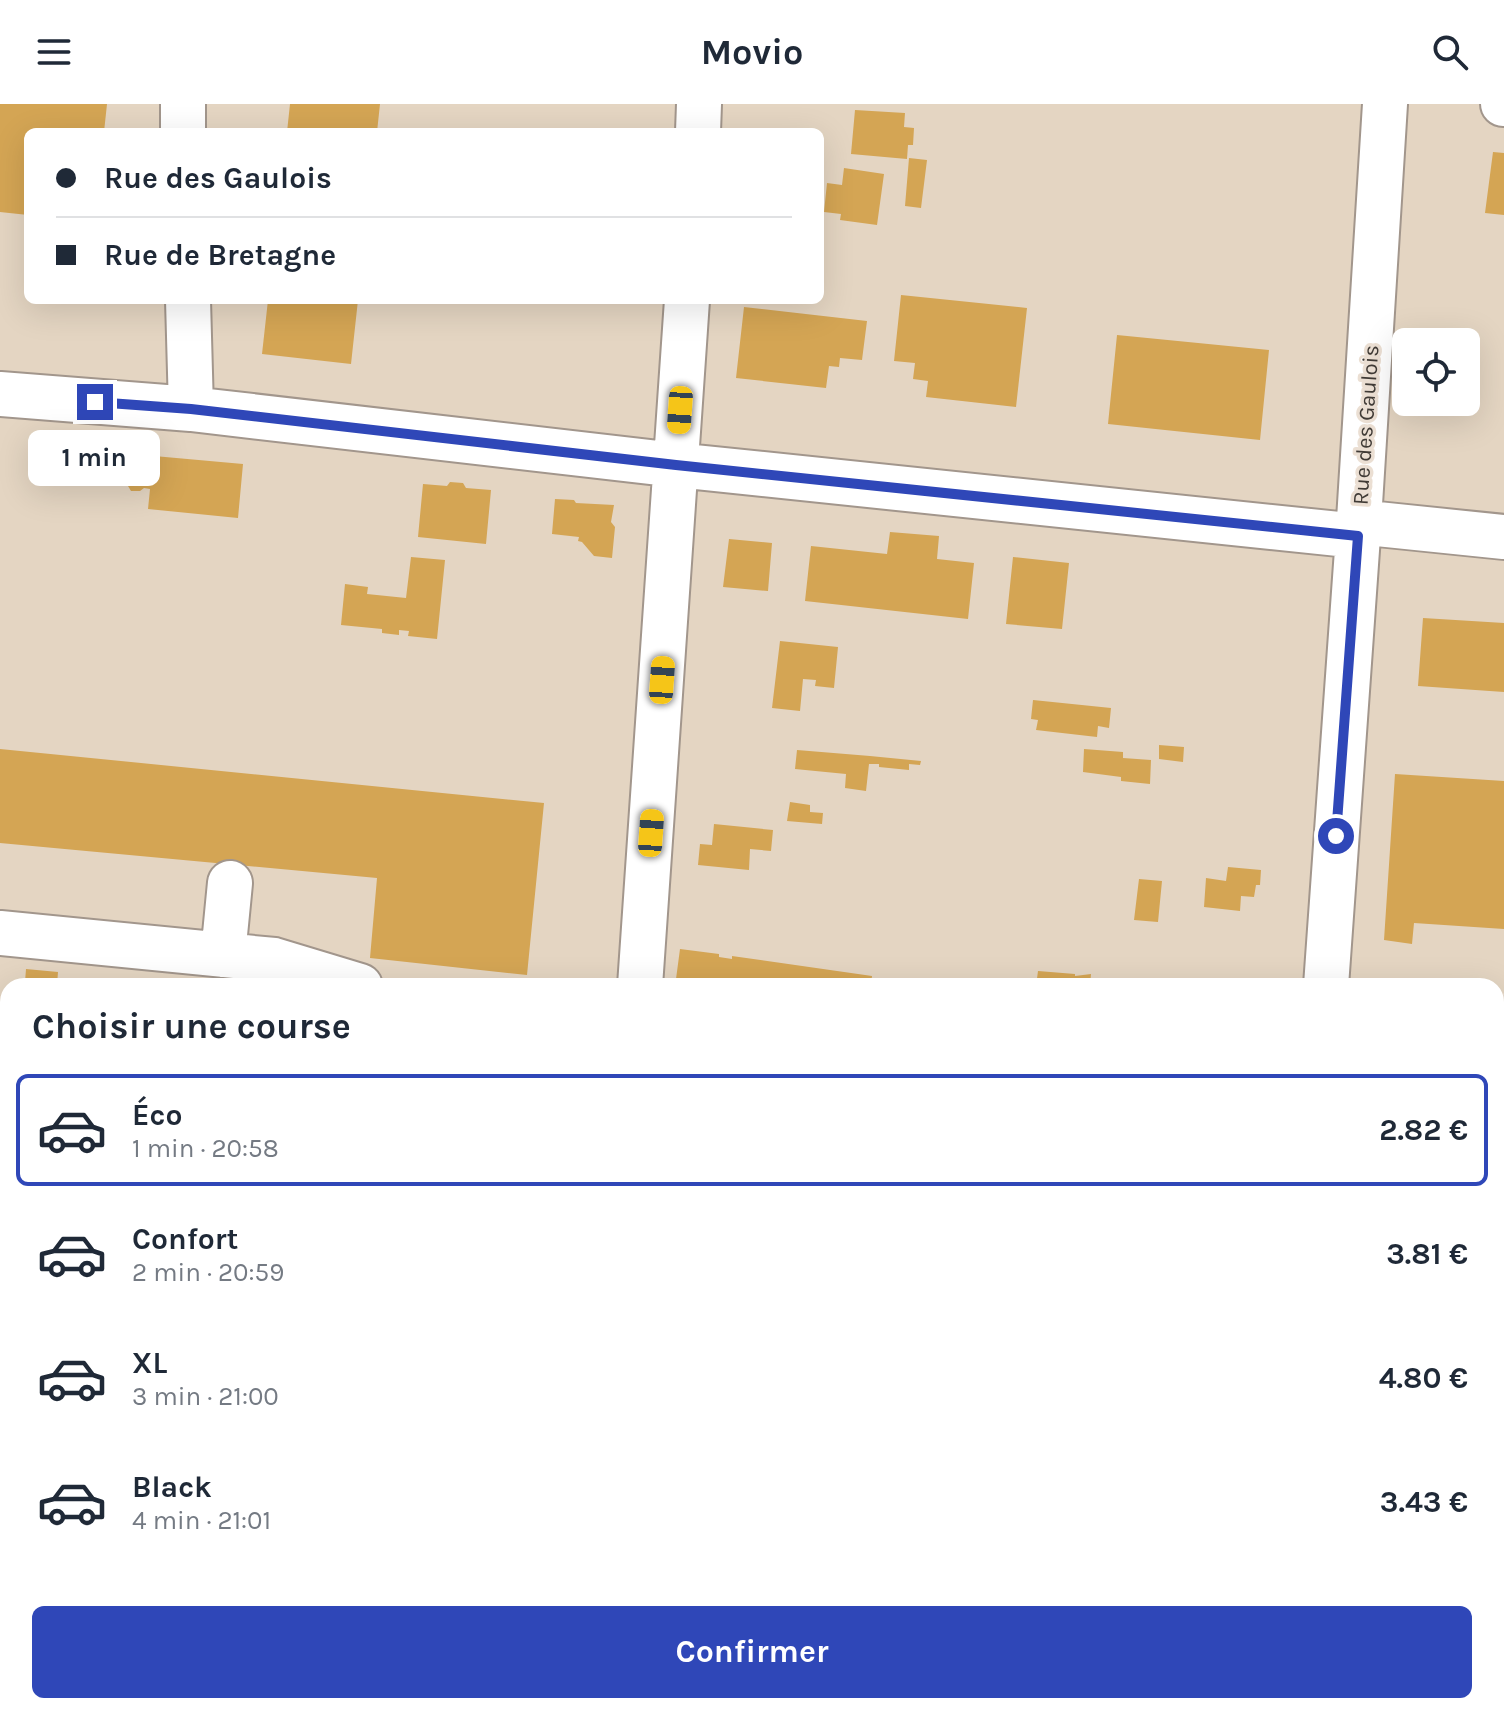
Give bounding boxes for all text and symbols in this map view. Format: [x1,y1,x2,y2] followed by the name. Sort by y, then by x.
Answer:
[32,30,76,74] icon: menu
[1428,30,1472,74] icon: search
[701,31,803,73] text: Movio
[104,160,332,196] text: Rue des Gaulois
[104,237,336,273] text: Rue de Bretagne
[1392,328,1480,416] map controls
[1392,328,1480,416] button: locate
[1347,344,1385,506] street label: Rue des Gaulois
[77,384,113,420] route end
[666,385,694,435] car
[29,430,161,486] callout: 1 min
[61,442,127,473] text: 1 min
[648,655,676,705] car
[637,808,665,858] car
[1318,818,1354,854] route start
[32,1005,351,1047] text: Choisir une course
[36,1094,108,1166] icon: car
[132,1097,182,1133] text: Éco
[1379,1112,1468,1148] text: 2.82 €
[132,1133,279,1164] text: 1 min · 20:58
[36,1218,108,1290] icon: car
[132,1221,238,1257] text: Confort
[1386,1236,1468,1272] text: 3.81 €
[132,1257,284,1288] text: 2 min · 20:59
[36,1342,108,1414] icon: car
[132,1345,167,1381] text: XL
[1379,1360,1468,1396] text: 4.80 €
[132,1381,279,1412] text: 3 min · 21:00
[36,1466,108,1538] icon: car
[132,1469,212,1505] text: Black
[1380,1484,1468,1520] text: 3.43 €
[132,1505,271,1536] text: 4 min · 21:01
[32,1606,1472,1698] button: Confirmer

